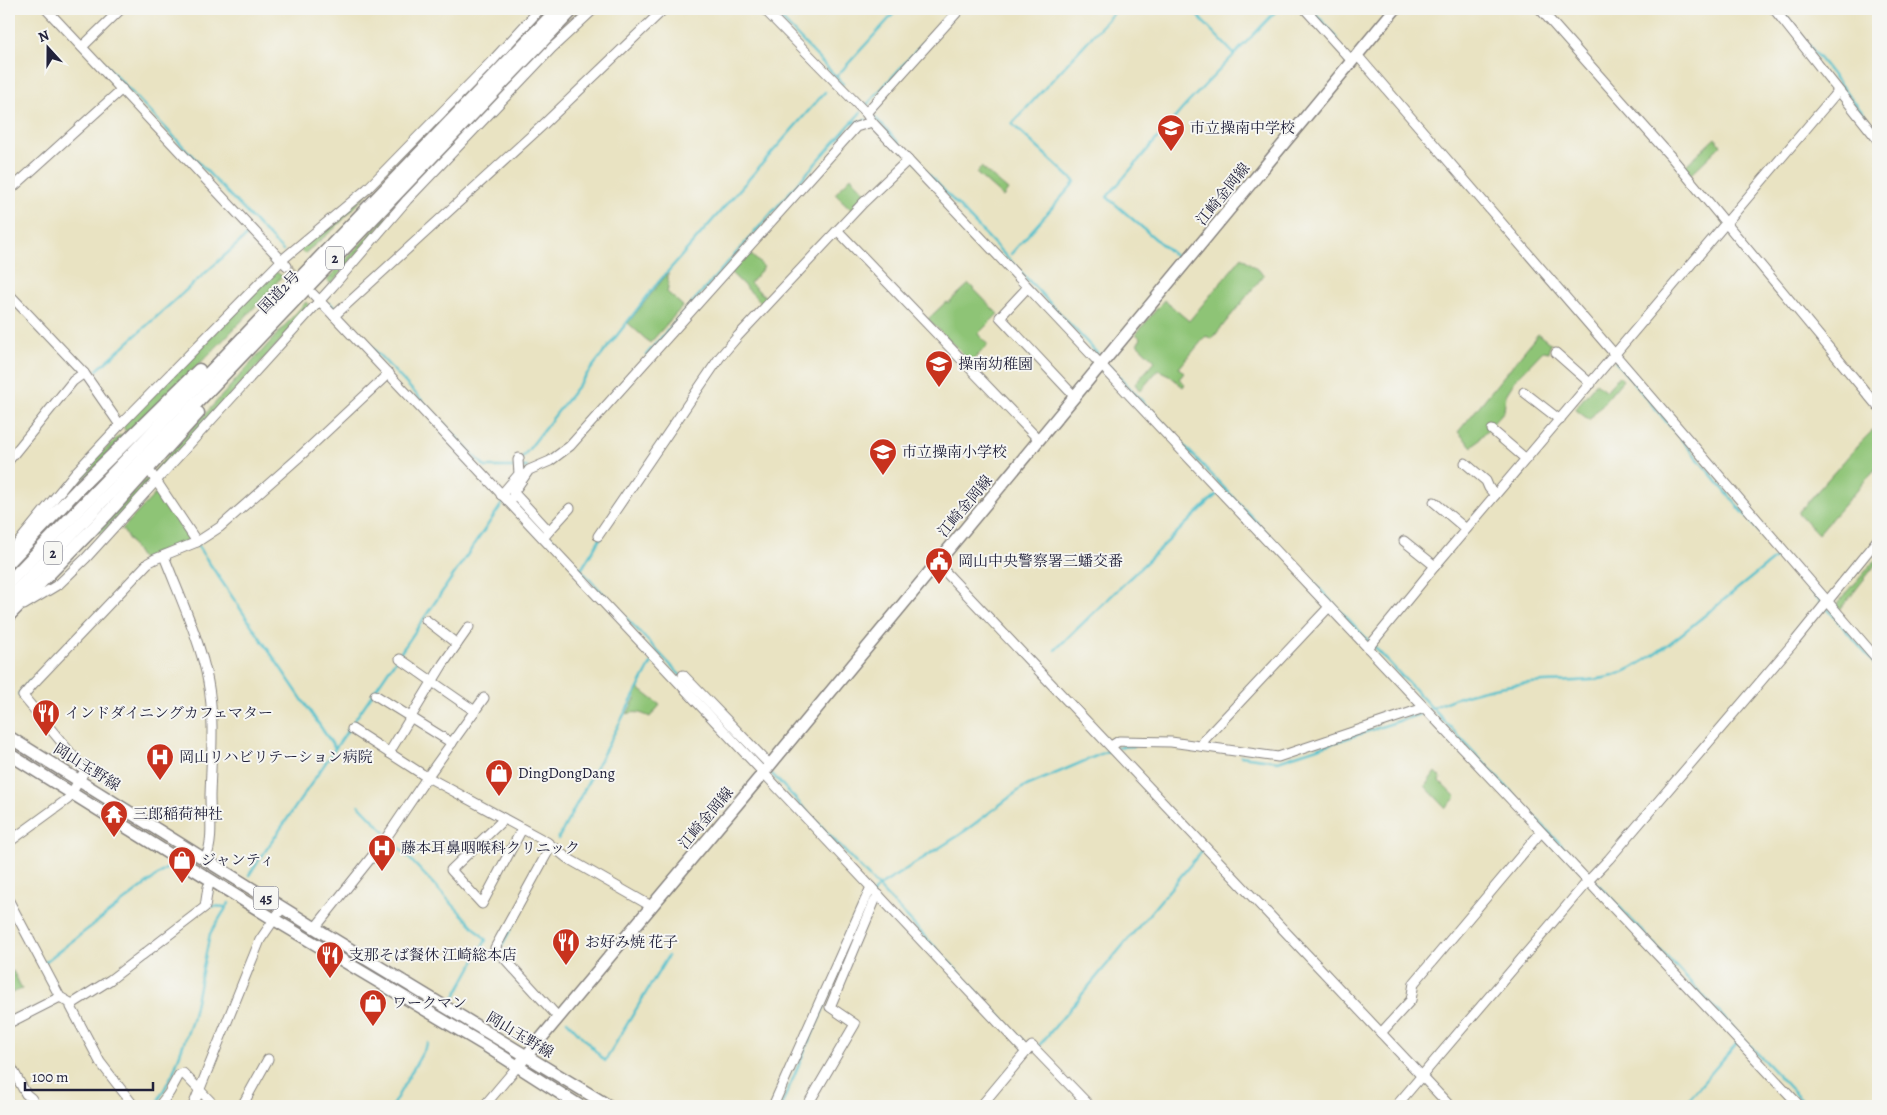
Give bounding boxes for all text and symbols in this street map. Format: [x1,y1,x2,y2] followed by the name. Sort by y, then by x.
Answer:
[22,22,72,72] north arrow
[35,26,52,47] text: N
[1156,113,1186,152] school or university icon: 市立操南中学校
[1190,118,1295,138] place label: 市立操南中学校
[1192,159,1254,229] street label: 江崎金岡線
[326,247,344,270] road number: 2
[254,266,304,318] street label: 国道2号
[924,349,954,388] school or university icon: 操南幼稚園
[958,354,1033,374] place label: 操南幼稚園
[868,437,898,476] school or university icon: 市立操南小学校
[902,442,1007,462] place label: 市立操南小学校
[933,471,997,541] street label: 江崎金岡線
[44,542,62,564] road number: 2
[924,546,954,585] public building icon: 岡山中央警察署三蟠交番
[958,551,1123,571] place label: 岡山中央警察署三蟠交番
[31,698,61,737] restaurant icon: インドダイニングカフェマター
[65,703,273,723] place label: インドダイニングカフェマター
[50,739,124,795] street label: 岡山玉野線
[145,742,175,781] hospital icon: 岡山リハビリテーション病院
[179,747,373,767] place label: 岡山リハビリテーション病院
[484,758,514,797] shop icon: DingDongDang
[518,763,615,783] place label: DingDongDang
[674,783,738,853] street label: 江崎金岡線
[99,799,129,838] temple icon: 三郎稲荷神社
[133,804,223,824] place label: 三郎稲荷神社
[367,833,397,872] hospital icon: 藤本耳鼻咽喉科クリニック
[401,838,580,858] place label: 藤本耳鼻咽喉科クリニック
[167,845,197,884] shop icon: ジャンティ
[201,850,275,870] place label: ジャンティ
[254,886,278,910] road number: 45
[551,927,581,966] restaurant icon: お好み焼 花子
[585,932,678,952] place label: お好み焼 花子
[315,940,345,979] restaurant icon: 支那そば餐休 江崎総本店
[349,945,517,965] place label: 支那そば餐休 江崎総本店
[358,988,388,1027] shop icon: ワークマン
[392,993,467,1013] place label: ワークマン
[483,1007,557,1063] street label: 岡山玉野線
[25,1060,152,1092] scale bar
[32,1067,69,1087] text: 100 m

